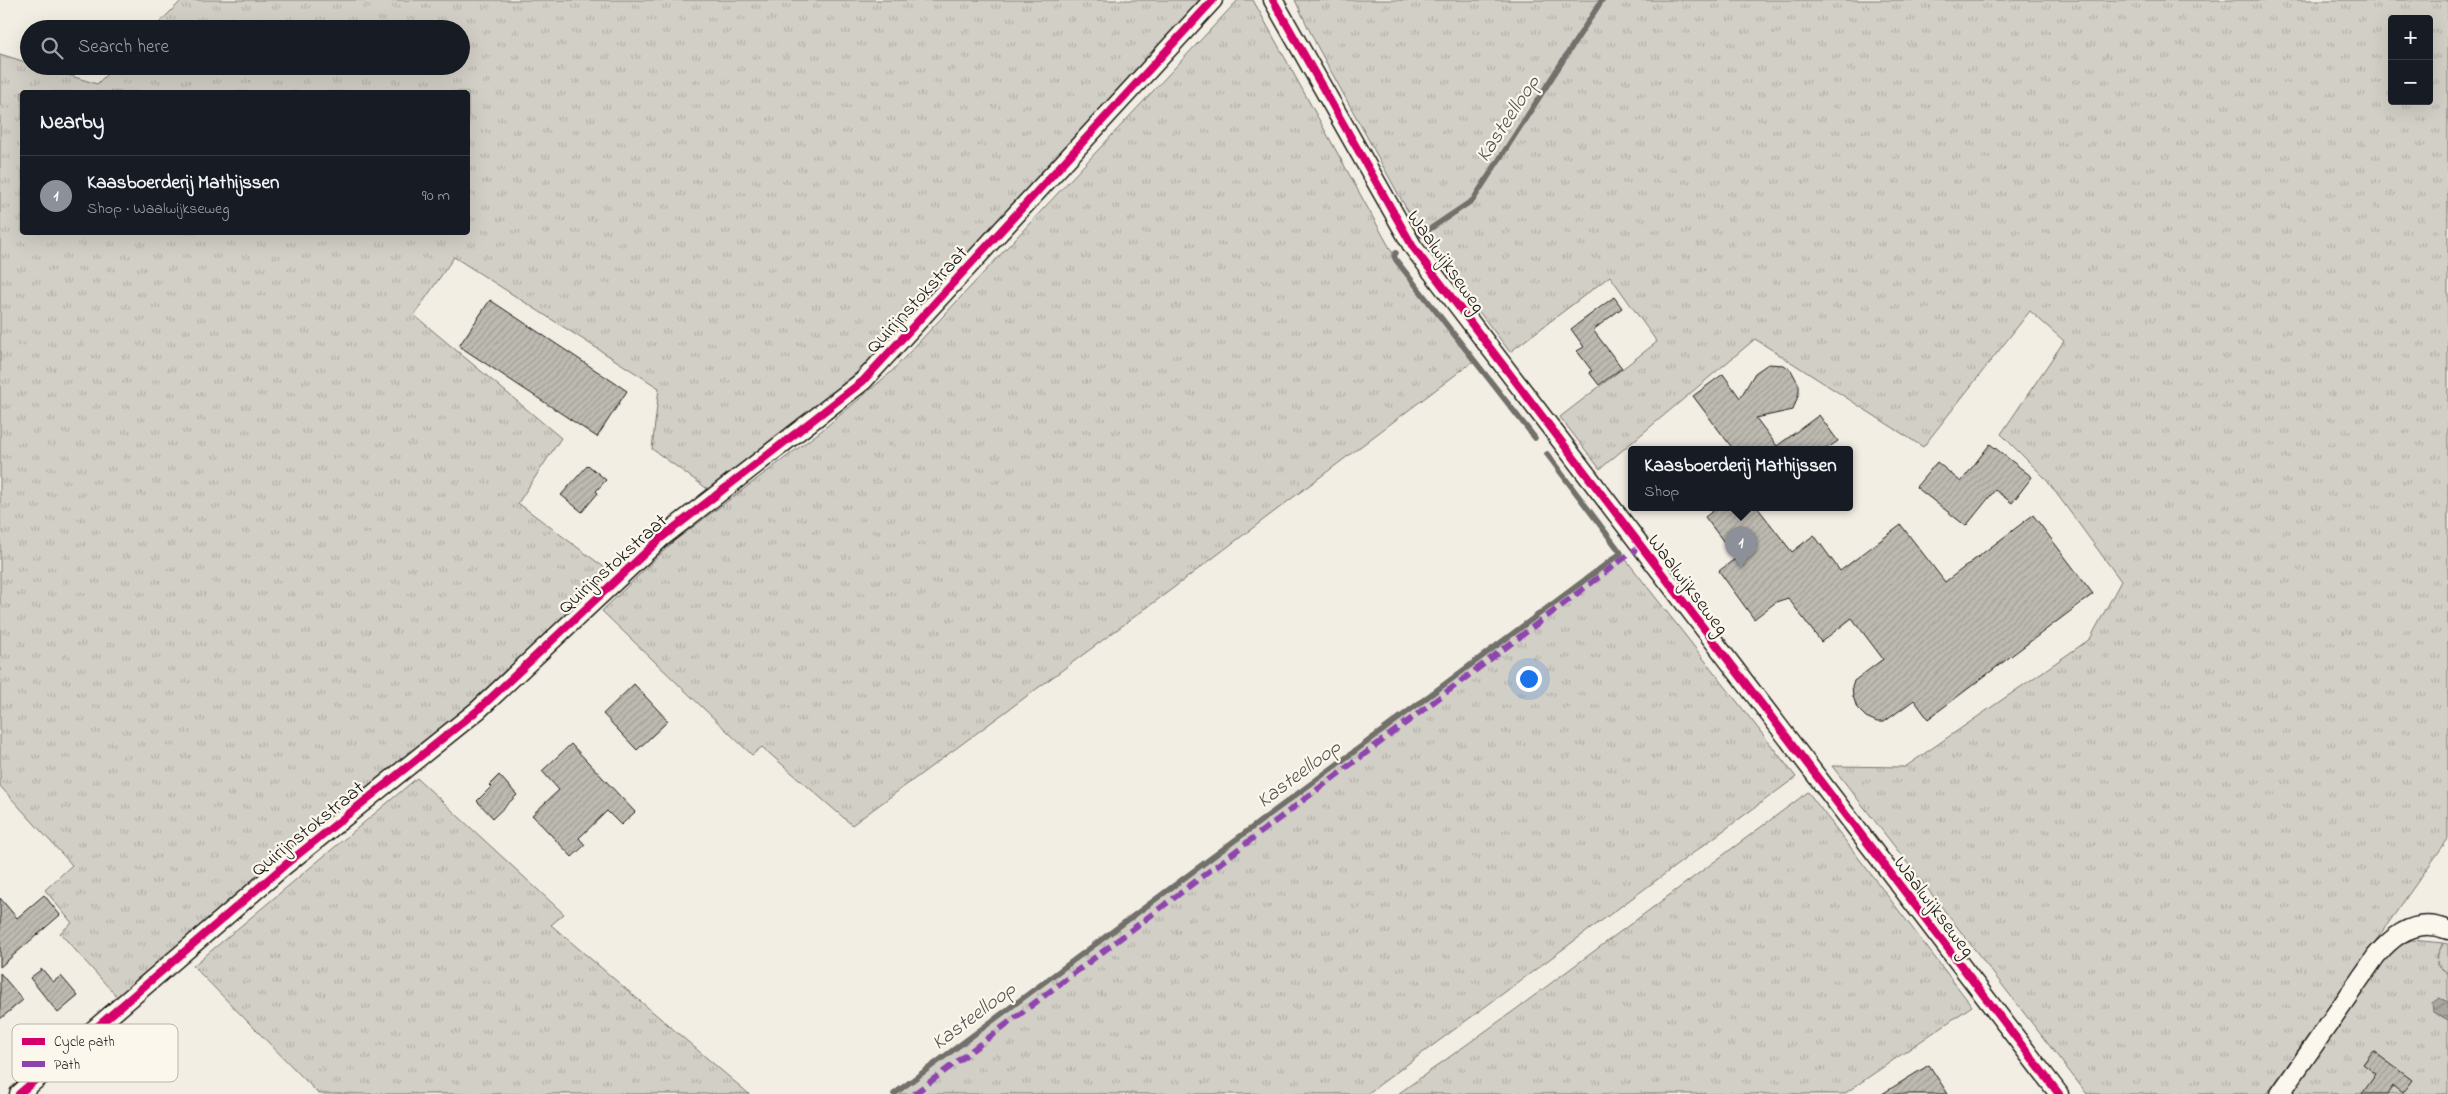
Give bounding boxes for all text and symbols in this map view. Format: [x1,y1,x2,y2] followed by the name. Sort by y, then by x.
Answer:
[2388,15,2433,105] map controls
[2388,15,2433,60] button: +
[20,20,470,75] search box
[38,34,66,62] icon: search
[78,34,169,61] text: Search here
[2388,60,2433,105] button: −
[1469,69,1548,169] water label: Kasteelloop
[40,108,104,138] text: Nearby
[87,170,279,197] text: Kaasboerderij Mathijssen
[53,184,59,208] text: 1
[422,184,450,208] text: 90 m
[87,197,229,221] text: Shop · Waalwijkseweg
[1398,205,1491,321] street label: Waalwijkseweg
[860,240,976,361] street label: Quirijnstokstraat
[1628,446,1853,511] popup
[1644,453,1837,480] text: Kaasboerderij Mathijssen
[1644,480,1679,504] text: Shop
[553,508,675,622] street label: Quirijnstokstraat
[1725,527,1757,568] pin: 1
[1638,529,1735,643] street label: Waalwijkseweg
[1516,666,1542,692] your location
[1251,733,1348,816] water label: Kasteelloop
[246,775,372,885] street label: Quirijnstokstraat
[1884,851,1981,965] street label: Waalwijkseweg
[926,975,1023,1058] water label: Kasteelloop
[12,1024,178,1082] legend
[54,1032,115,1054] text: Cycle path
[54,1055,80,1076] text: Path

